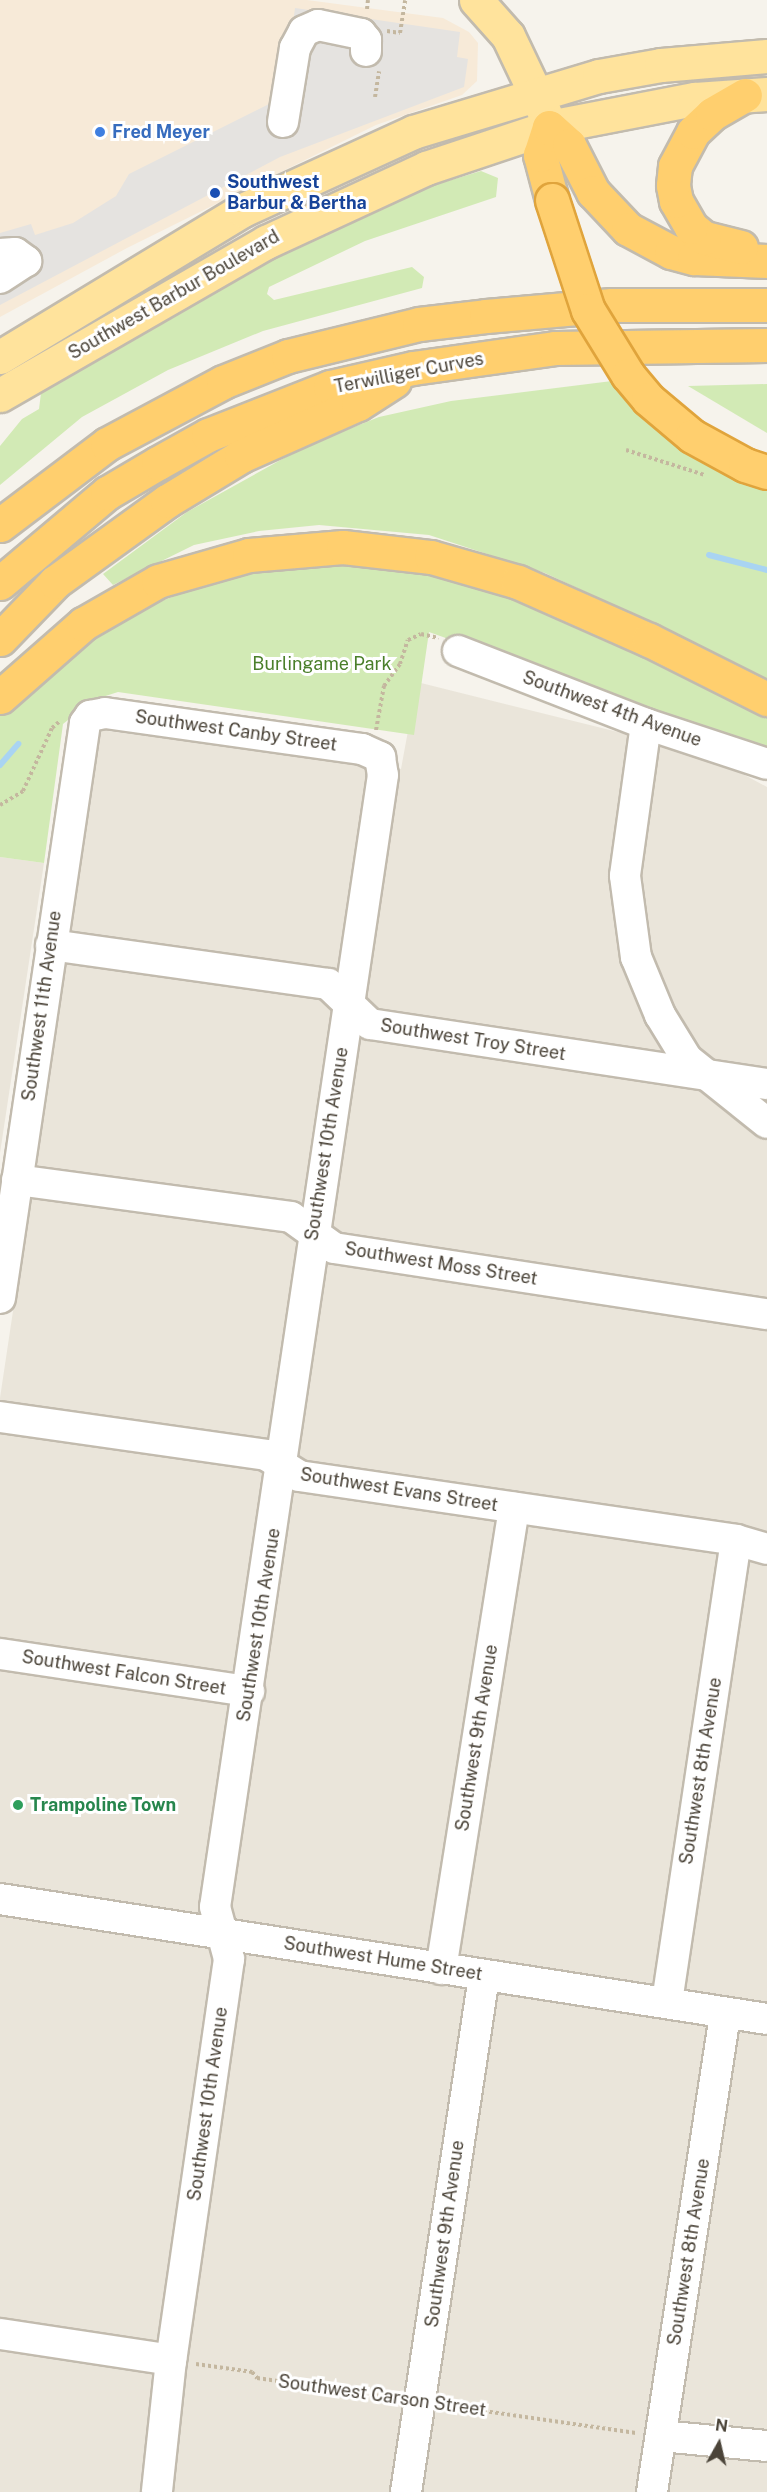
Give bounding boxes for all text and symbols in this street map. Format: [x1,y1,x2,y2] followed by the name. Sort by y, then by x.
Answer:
[112,121,210,143] place label: Fred Meyer
[93,125,107,139] marker: Fred Meyer
[227,172,367,214] place label: Southwest Barbur & Bertha
[208,186,222,200] marker: Southwest Barbur & Bertha
[65,226,283,364] street label: Southwest Barbur Boulevard
[333,348,485,398] street label: Terwilliger Curves
[252,653,392,675] park label: Burlingame Park
[520,667,704,751] street label: Southwest 4th Avenue
[134,706,338,756] street label: Southwest Canby Street
[18,909,66,1103] street label: Southwest 11th Avenue
[379,1015,567,1065] street label: Southwest Troy Street
[301,1046,353,1242] street label: Southwest 10th Avenue
[343,1238,539,1290] street label: Southwest Moss Street
[299,1464,499,1516] street label: Southwest Evans Street
[233,1527,285,1723] street label: Southwest 10th Avenue
[452,1643,502,1833] street label: Southwest 9th Avenue
[20,1646,228,1700] street label: Southwest Falcon Street
[676,1676,726,1866] street label: Southwest 8th Avenue
[30,1794,176,1816] place label: Trampoline Town
[11,1798,25,1812] marker: Trampoline Town
[282,1933,484,1985] street label: Southwest Hume Street
[184,2005,232,2203] street label: Southwest 10th Avenue
[421,2139,469,2329] street label: Southwest 9th Avenue
[664,2157,714,2347] street label: Southwest 8th Avenue
[277,2371,487,2421] street label: Southwest Carson Street
[689,2414,749,2474] north arrow
[714,2415,729,2436] text: N

